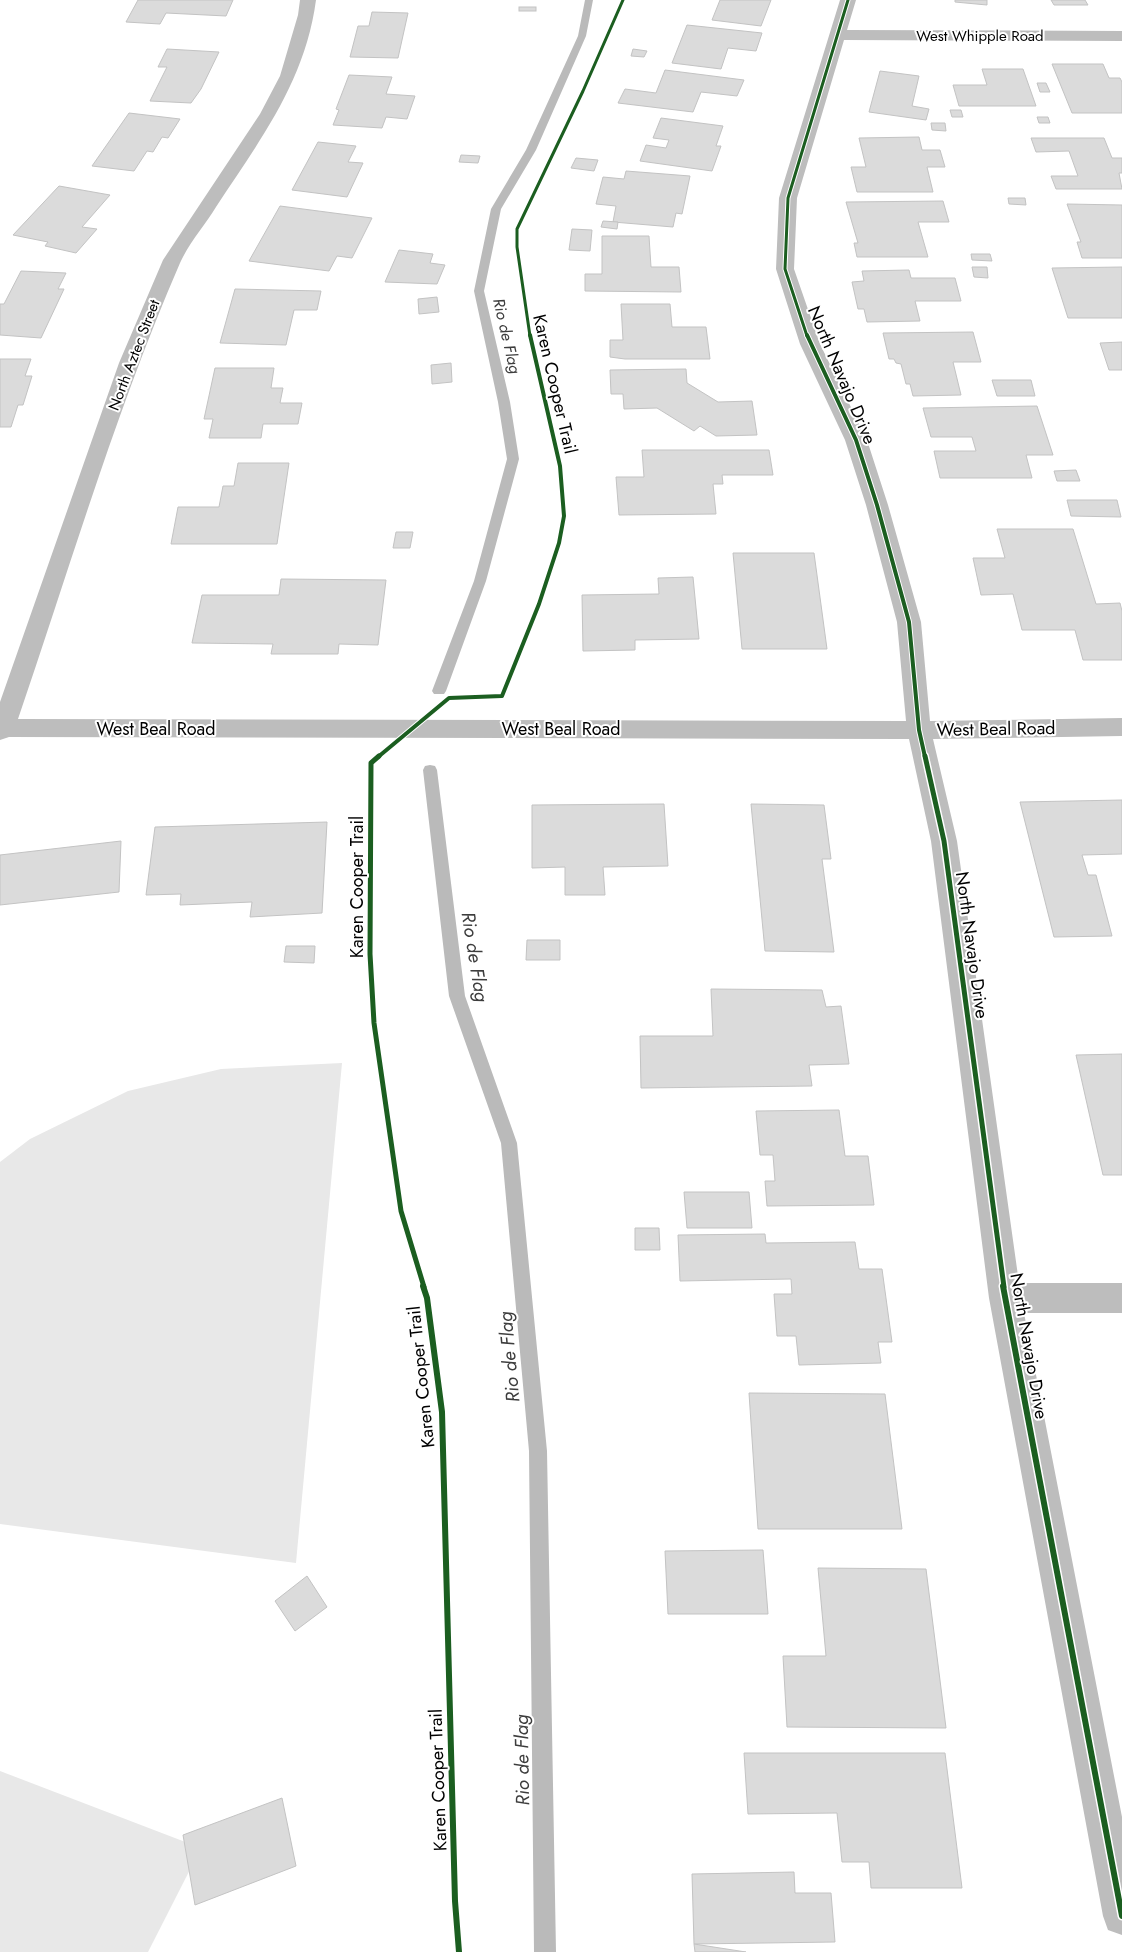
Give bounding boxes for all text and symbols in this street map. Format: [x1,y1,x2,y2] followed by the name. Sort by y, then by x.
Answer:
[916,25,1044,47] street label: West Whipple Road
[103,296,165,414] street label: North Aztec Street
[487,296,527,376] water label: Rio de Flag
[801,302,883,448] street label: North Navajo Drive
[526,312,584,456] street label: Karen Cooper Trail
[936,715,1056,743] street label: West Beal Road
[97,716,215,742] street label: West Beal Road
[502,716,620,742] street label: West Beal Road
[344,816,370,958] street label: Karen Cooper Trail
[949,870,995,1020] street label: North Navajo Drive
[455,910,496,1005] water label: Rio de Flag
[1003,1271,1055,1421] street label: North Navajo Drive
[401,1305,441,1449] street label: Karen Cooper Trail
[492,1310,526,1404] water label: Rio de Flag
[423,1708,453,1852] street label: Karen Cooper Trail
[508,1714,536,1806] water label: Rio de Flag

